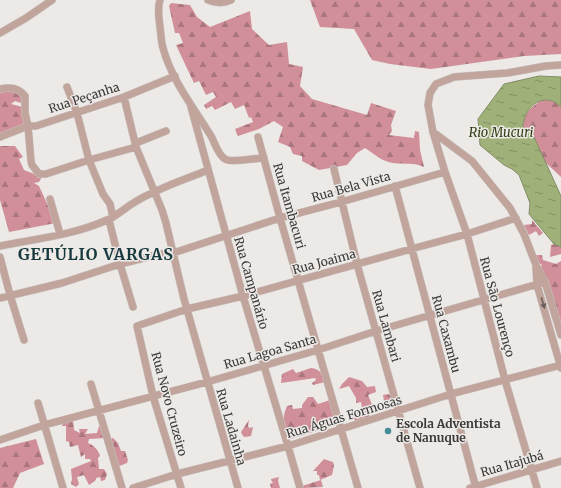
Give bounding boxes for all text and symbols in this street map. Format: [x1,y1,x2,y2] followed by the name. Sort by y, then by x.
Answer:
[46,79,122,116] street label: Rua Peçanha
[469,124,533,141] water label: Rio Mucuri
[270,161,309,251] street label: Rua Itambacuri
[310,168,393,205] street label: Rua Bela Vista
[231,235,272,331] street label: Rua Campanário
[18,244,174,264] district label: GETÚLIO VARGAS
[291,246,358,277] street label: Rua Joaima
[477,255,518,359] street label: Rua São Lourenço
[369,288,404,364] street label: Rua Lambari
[429,294,464,375] street label: Rua Caxambu
[540,298,546,310] one-way arrow
[222,331,318,372] street label: Rua Lagoa Santa
[148,350,191,457] street label: Rua Novo Cruzeiro
[213,387,250,468] street label: Rua Ladainha
[284,392,404,441] street label: Rua Águas Formosas
[396,416,501,445] place label: Escola Adventista de Nanuque
[383,426,393,436] marker: Escola Adventista de Nanuque
[479,447,546,480] street label: Rua Itajubá

